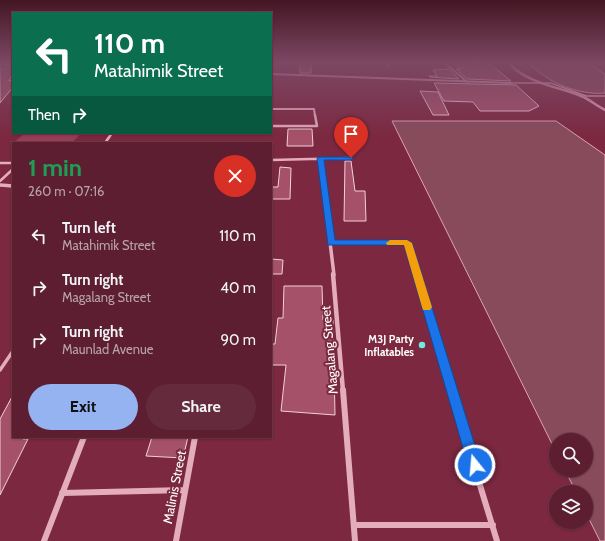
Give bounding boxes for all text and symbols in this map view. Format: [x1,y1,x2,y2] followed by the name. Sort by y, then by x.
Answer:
[94,26,165,60] text: 110 m
[28,28,80,80] icon: left
[94,60,223,82] text: Matahimik Street
[68,104,90,126] icon: right
[28,106,60,124] text: Then
[334,117,368,158] pin
[340,123,362,145] icon: arrive
[28,153,82,182] text: 1 min
[214,155,256,197] button: close
[28,183,104,199] text: 260 m · 07:16
[62,219,116,237] text: Turn left
[28,225,50,247] icon: left
[219,227,256,245] text: 110 m
[62,237,155,253] text: Matahimik Street
[62,271,123,289] text: Turn right
[28,277,50,299] icon: right
[220,279,256,297] text: 40 m
[62,289,151,305] text: Magalang Street
[317,304,341,395] street label: Magalang Street
[62,323,123,341] text: Turn right
[28,329,50,351] icon: right
[220,331,256,349] text: 90 m
[364,332,414,359] place label: M3J Party Inflatables
[417,340,427,350] marker: M3J Party Inflatables
[62,341,153,357] text: Maunlad Avenue
[28,384,138,430] button: Exit
[146,384,256,430] button: Share
[549,433,593,529] map controls
[549,433,593,477] button: search
[454,444,496,486] position arrow
[159,448,189,525] street label: Malinis Street
[549,485,593,529] button: layers

